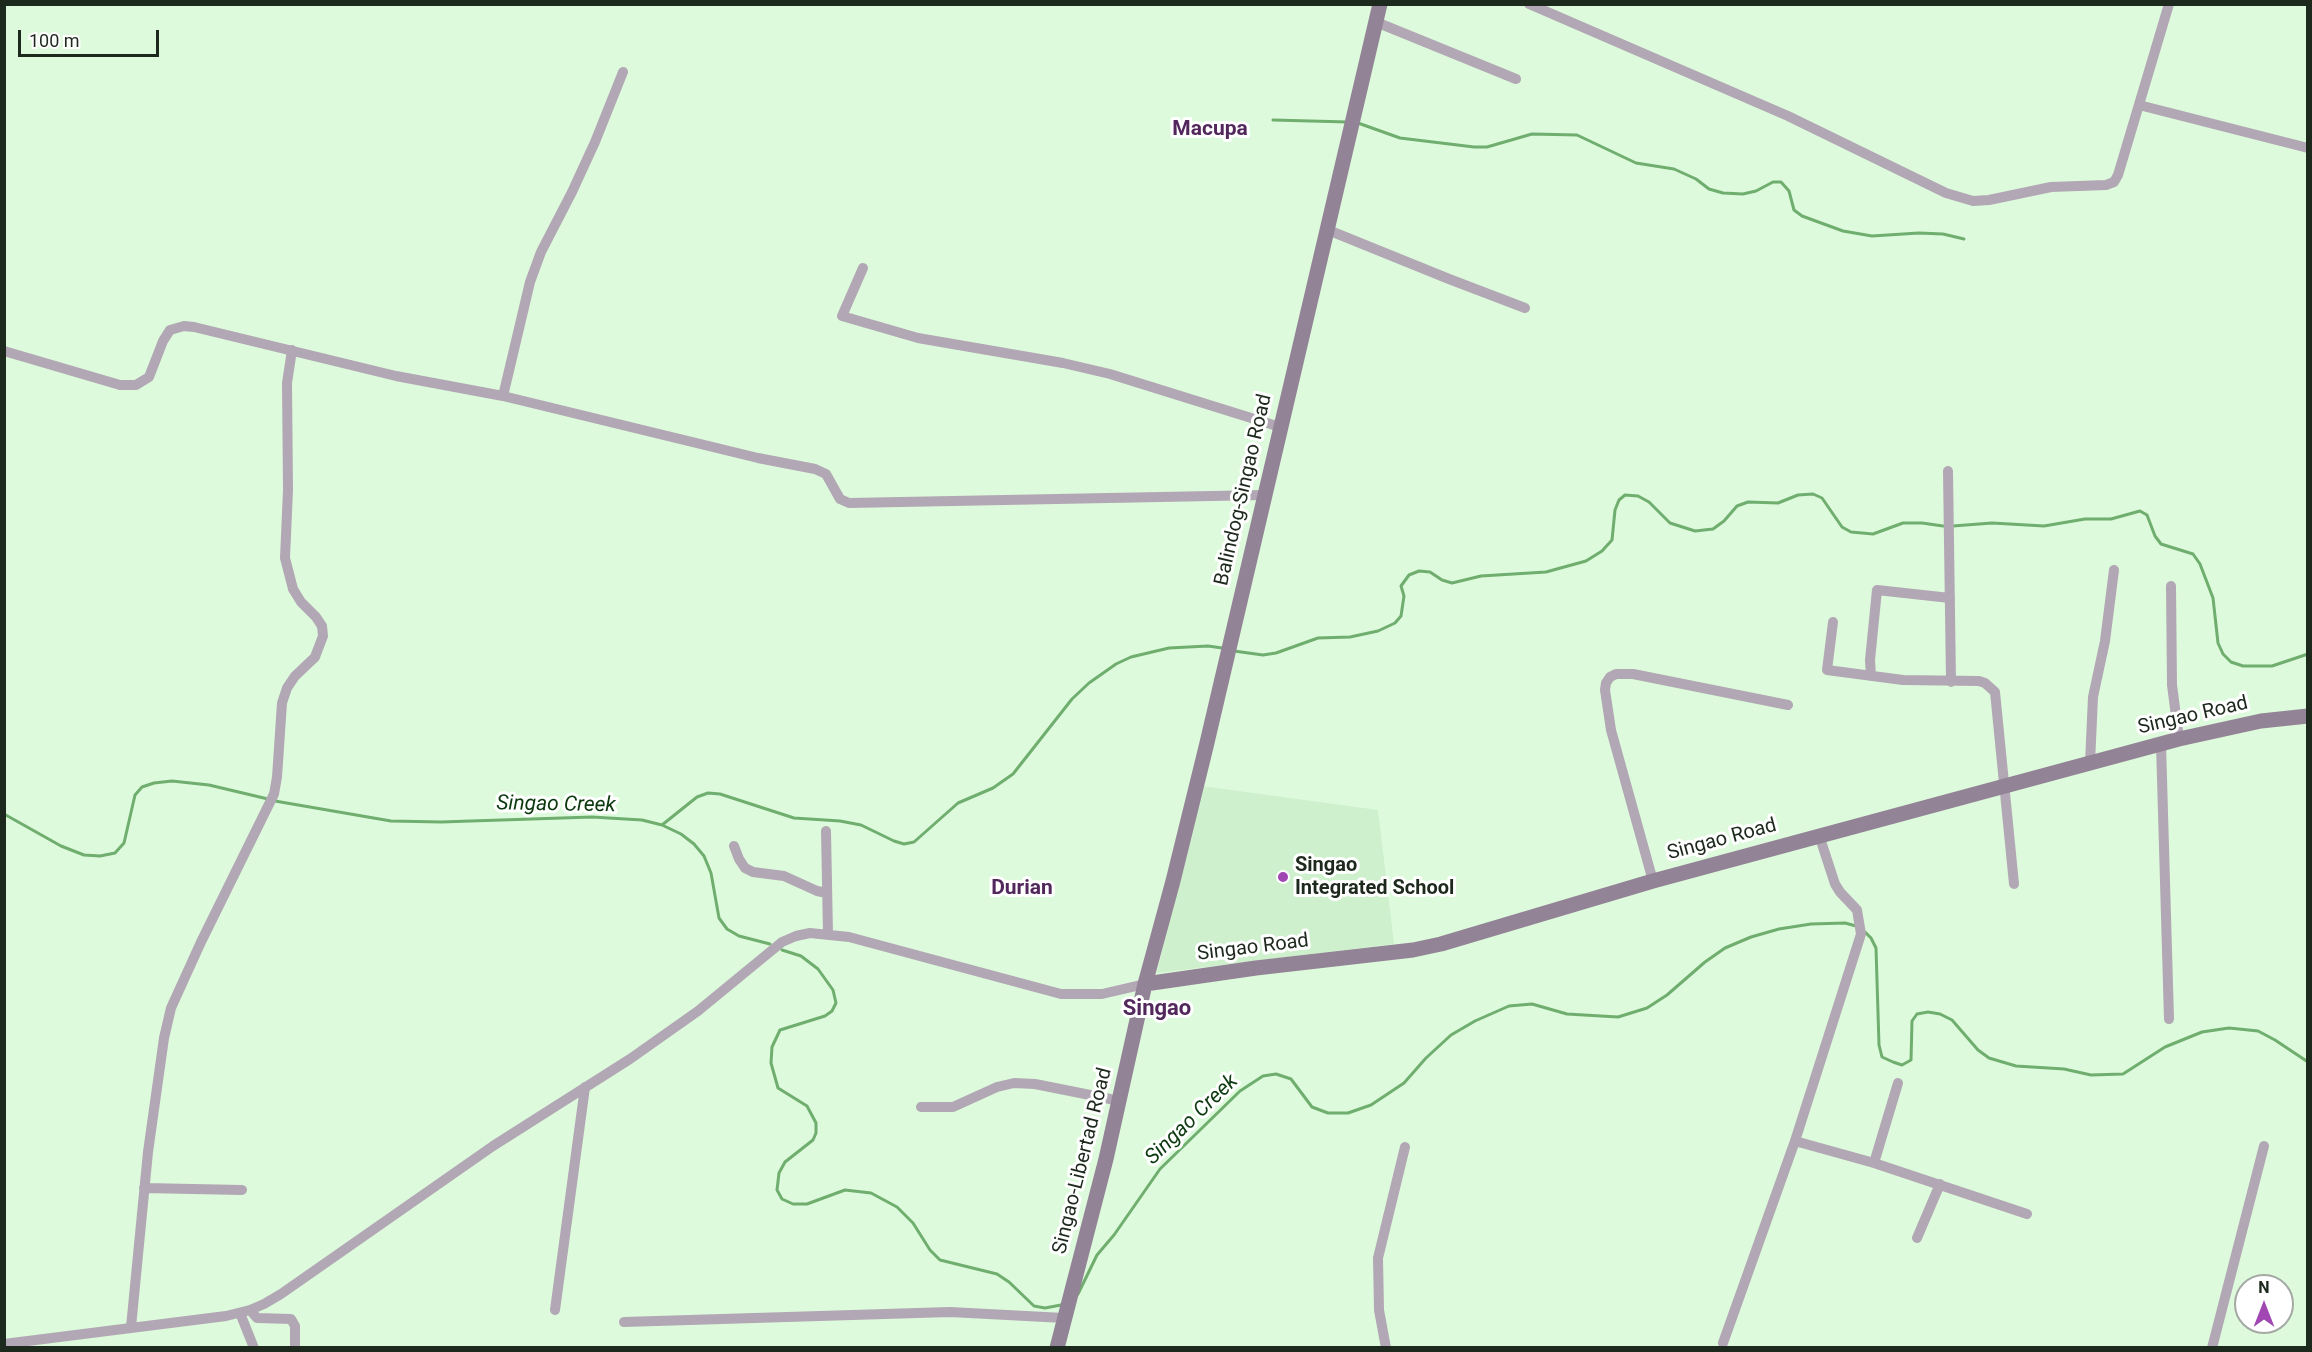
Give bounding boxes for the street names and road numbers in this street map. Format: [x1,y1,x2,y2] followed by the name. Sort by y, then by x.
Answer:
[1210,392,1278,588] street label: Balindog-Singao Road
[2136,692,2250,740] street label: Singao Road
[1665,814,1779,866] street label: Singao Road
[1196,929,1310,967] street label: Singao Road
[1048,1065,1118,1257] street label: Singao-Libertad Road

